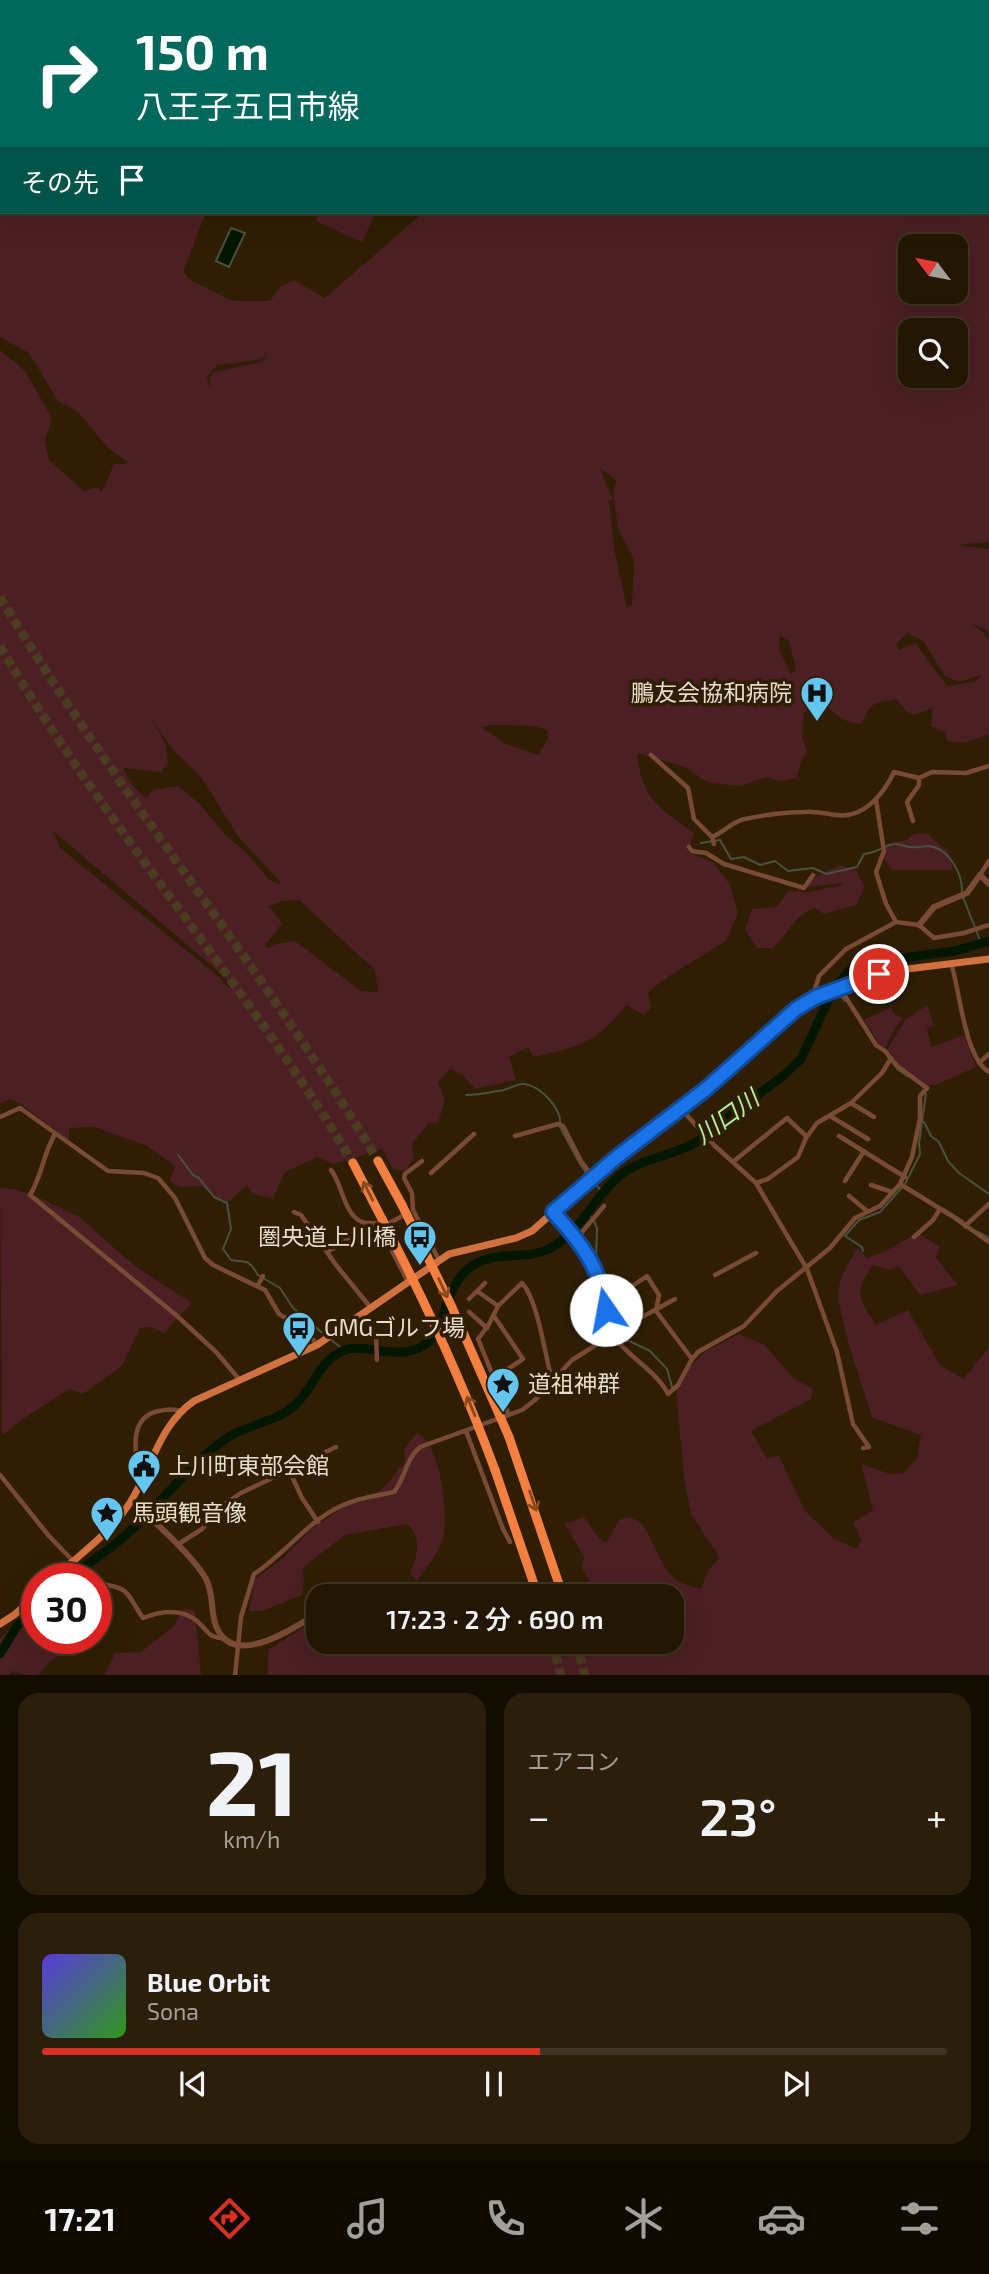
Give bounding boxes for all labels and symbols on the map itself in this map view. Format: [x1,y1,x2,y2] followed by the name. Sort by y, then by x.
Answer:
[898,234,968,304] north arrow
[798,674,836,723] hospital icon: 鵬友会協和病院
[631,678,792,706] place label: 鵬友会協和病院
[849,944,909,1004] pin
[688,1081,766,1149] water label: 川口川
[360,1181,374,1202] one-way arrow
[401,1218,439,1267] bus stop icon: 圏央道上川橋
[258,1222,396,1250] place label: 圏央道上川橋
[569,1273,643,1347] position arrow
[437,1277,450,1298] one-way arrow
[280,1309,318,1358] bus stop icon: GMGゴルフ場
[324,1313,465,1341] place label: GMGゴルフ場
[484,1365,522,1414] place icon: 道祖神群
[528,1369,620,1397] place label: 道祖神群
[463,1395,476,1417] one-way arrow
[125,1447,163,1496] public building icon: 上川町東部会館
[168,1451,329,1479] place label: 上川町東部会館
[527,1490,540,1512] one-way arrow
[88,1494,126,1543] place icon: 馬頭観音像
[132,1498,247,1526] place label: 馬頭観音像
[21,1563,112,1654] speed limit sign: 30

